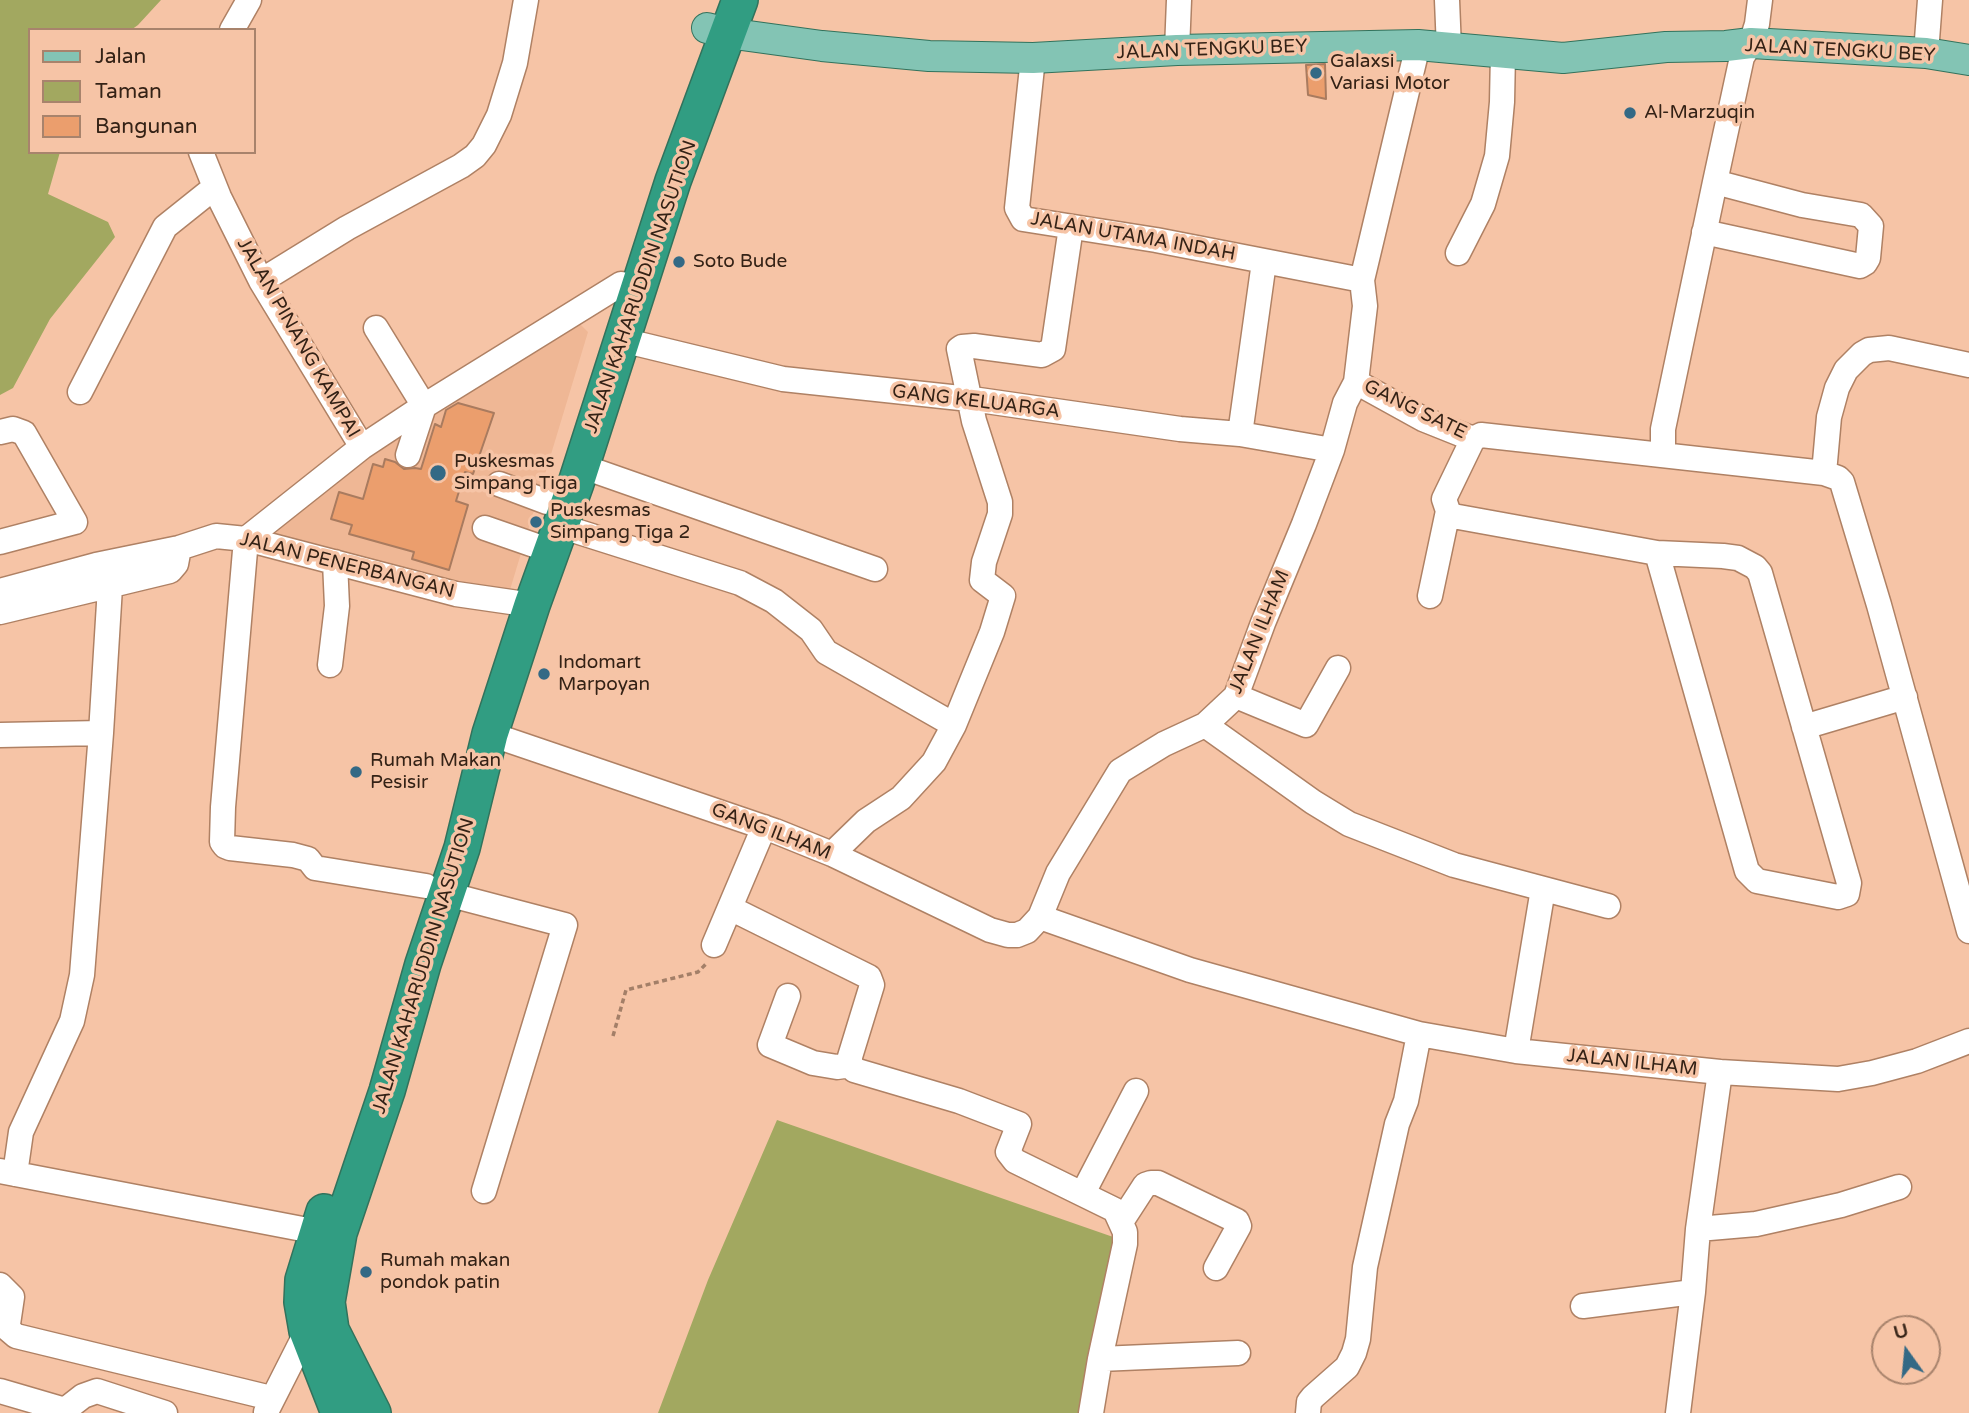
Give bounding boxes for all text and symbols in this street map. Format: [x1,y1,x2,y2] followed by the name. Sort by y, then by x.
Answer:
[28,28,256,154] legend
[1116,35,1308,65] street label: JALAN TENGKU BEY
[1744,35,1936,67] street label: JALAN TENGKU BEY
[95,44,146,69] text: Jalan
[1330,51,1450,95] place label: Galaxsi Variasi Motor
[1308,65,1324,81] marker: Galaxsi Variasi Motor
[95,79,162,104] text: Taman
[1644,102,1755,124] place label: Al-Marzuqin
[1622,105,1638,121] marker: Al-Marzuqin
[95,114,198,139] text: Bangunan
[580,138,702,436] street label: JALAN KAHARUDDIN NASUTION
[1029,208,1237,266] street label: JALAN UTAMA INDAH
[231,234,365,442] street label: JALAN PINANG KAMPAI
[693,251,787,273] place label: Soto Bude
[671,254,687,270] marker: Soto Bude
[1360,375,1470,445] street label: GANG SATE
[891,380,1061,424] street label: GANG KELUARGA
[454,451,578,495] place label: Puskesmas Simpang Tiga
[428,463,448,483] marker: Puskesmas Simpang Tiga
[550,500,691,544] place label: Puskesmas Simpang Tiga 2
[528,514,544,530] marker: Puskesmas Simpang Tiga 2
[237,528,457,604] street label: JALAN PENERBANGAN
[1225,567,1295,697] street label: JALAN ILHAM
[558,652,650,696] place label: Indomart Marpoyan
[536,666,552,682] marker: Indomart Marpoyan
[370,750,501,794] place label: Rumah Makan Pesisir
[348,764,364,780] marker: Rumah Makan Pesisir
[708,799,834,865] street label: GANG ILHAM
[368,815,480,1117] street label: JALAN KAHARUDDIN NASUTION
[1566,1045,1698,1081] street label: JALAN ILHAM
[380,1250,510,1294] place label: Rumah makan pondok patin
[358,1264,374,1280] marker: Rumah makan pondok patin
[1871,1315,1941,1385] north arrow
[1891,1319,1911,1344] text: U

